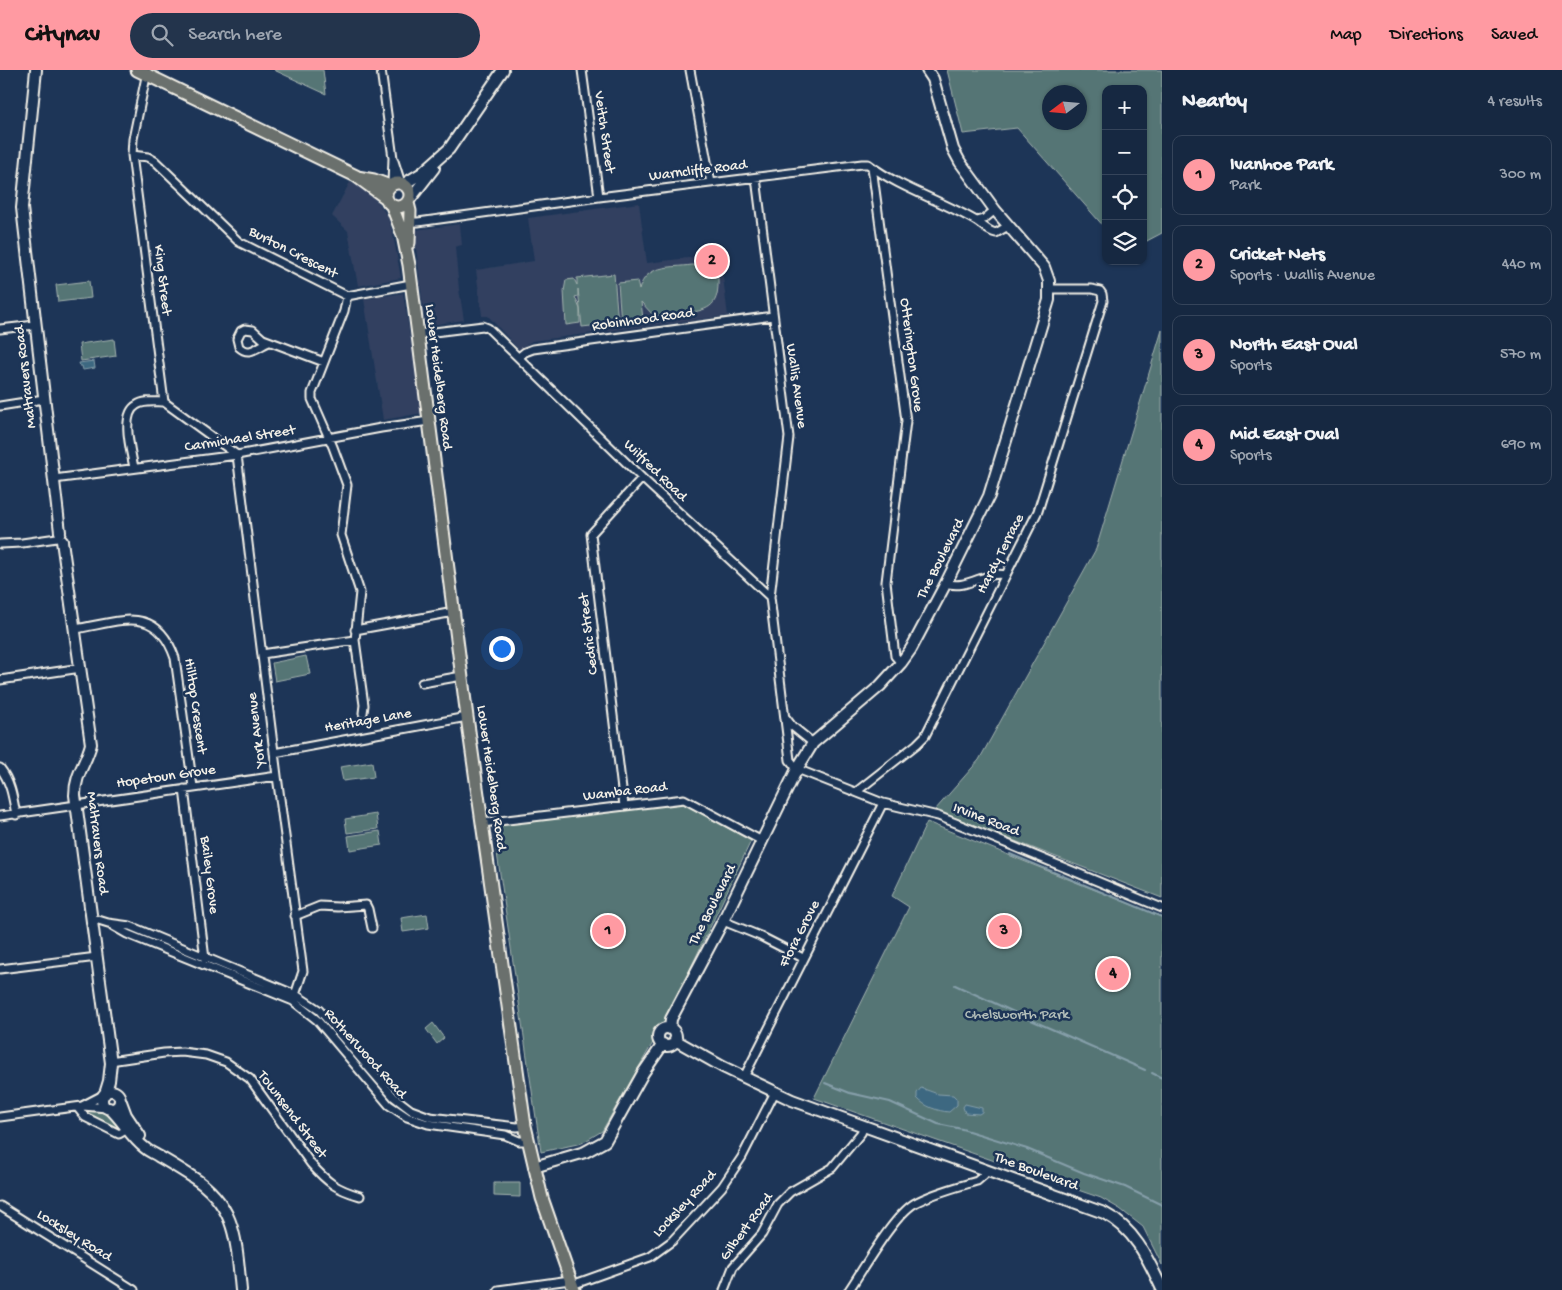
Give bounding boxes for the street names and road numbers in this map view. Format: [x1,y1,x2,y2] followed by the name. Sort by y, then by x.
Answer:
[589,89,619,176] street label: Veitch Street
[648,156,749,186] street label: Warncliffe Road
[245,222,342,284] street label: Burton Crescent
[149,244,175,318] street label: King Street
[895,297,927,413] street label: Otterington Grove
[420,303,456,452] street label: Lower Heidelberg Road
[591,304,696,336] street label: Robinhood Road
[11,323,41,429] street label: Maltravers Road
[781,343,811,430] street label: Wallis Avenue
[183,421,298,457] street label: Carmichael Street
[619,436,692,507] street label: Wilfred Road
[973,511,1029,597] street label: Hardy Terrace
[913,515,969,603] street label: The Boulevard
[575,590,603,676] street label: Cedric Street
[179,657,211,757] street label: Hilltop Crescent
[243,691,271,771] street label: York Avenue
[323,704,413,737] street label: Heritage Lane
[472,704,510,853] street label: Lower Heidelberg Road
[115,761,217,793] street label: Hopetoun Grove
[582,778,669,806] street label: Wamba Road
[82,791,112,897] street label: Maltravers Road
[950,799,1023,841] street label: Irvine Road
[195,834,223,915] street label: Bailey Grove
[685,861,741,949] street label: The Boulevard
[775,897,825,971] street label: Flora Grove
[320,1005,411,1104] street label: Rotherwood Road
[253,1067,332,1164] street label: Townsend Street
[991,1148,1081,1196] street label: The Boulevard
[649,1166,722,1241] street label: Locksley Road
[716,1189,778,1264] street label: Gilbert Road
[33,1206,116,1267] street label: Locksley Road

